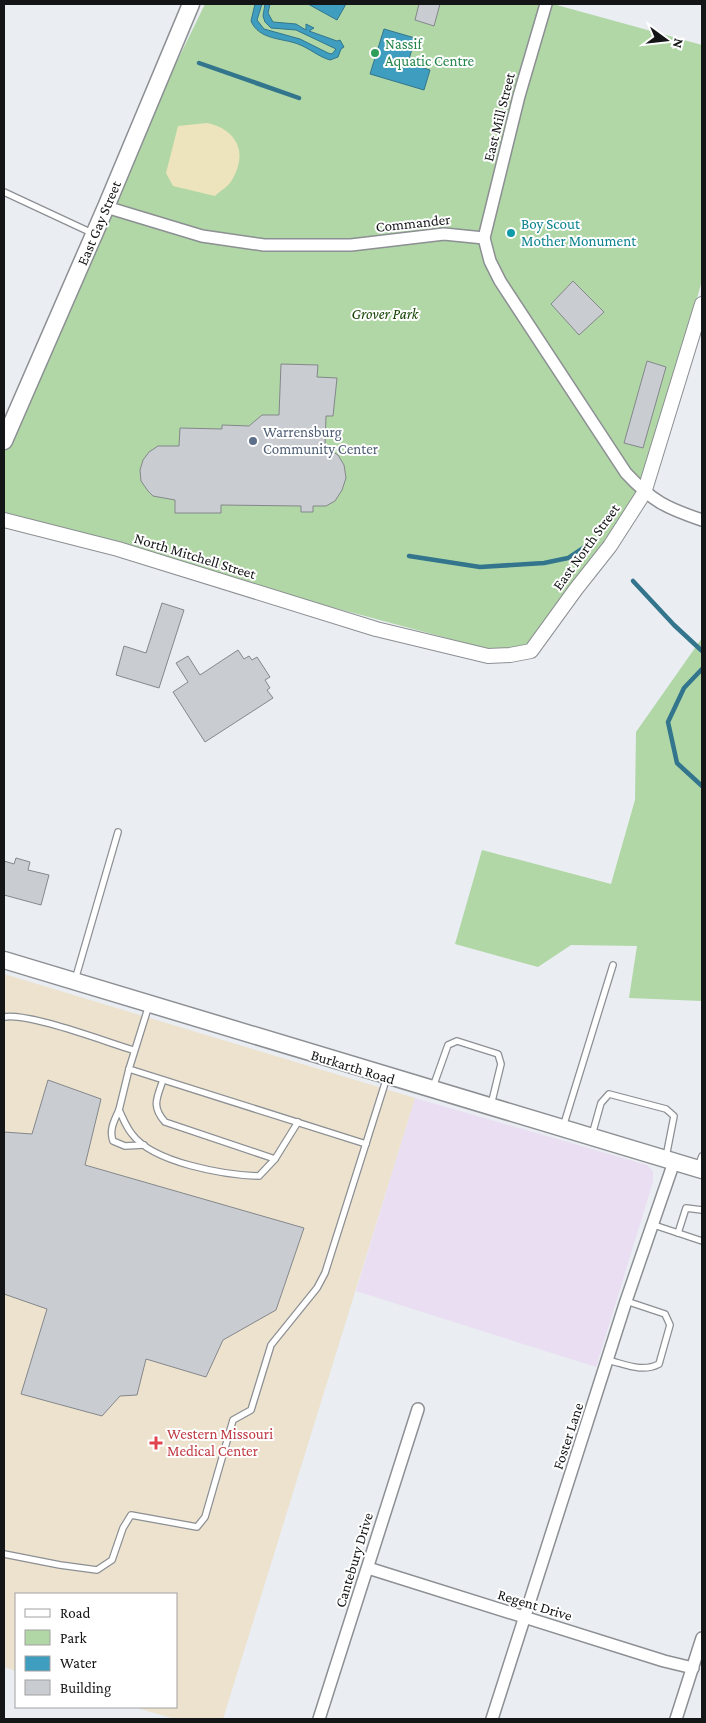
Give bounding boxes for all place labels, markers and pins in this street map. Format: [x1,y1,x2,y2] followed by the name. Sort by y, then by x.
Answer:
[385,36,474,70] place label: Nassif Aquatic Centre
[369,47,381,59] marker: Nassif Aquatic Centre
[521,216,637,249] place label: Boy Scout Mother Monument
[505,227,517,239] marker: Boy Scout Mother Monument
[263,424,379,458] place label: Warrensburg Community Center
[247,435,259,447] marker: Warrensburg Community Center
[167,1426,273,1459] place label: Western Missouri Medical Center
[149,1436,163,1450] marker: Western Missouri Medical Center

